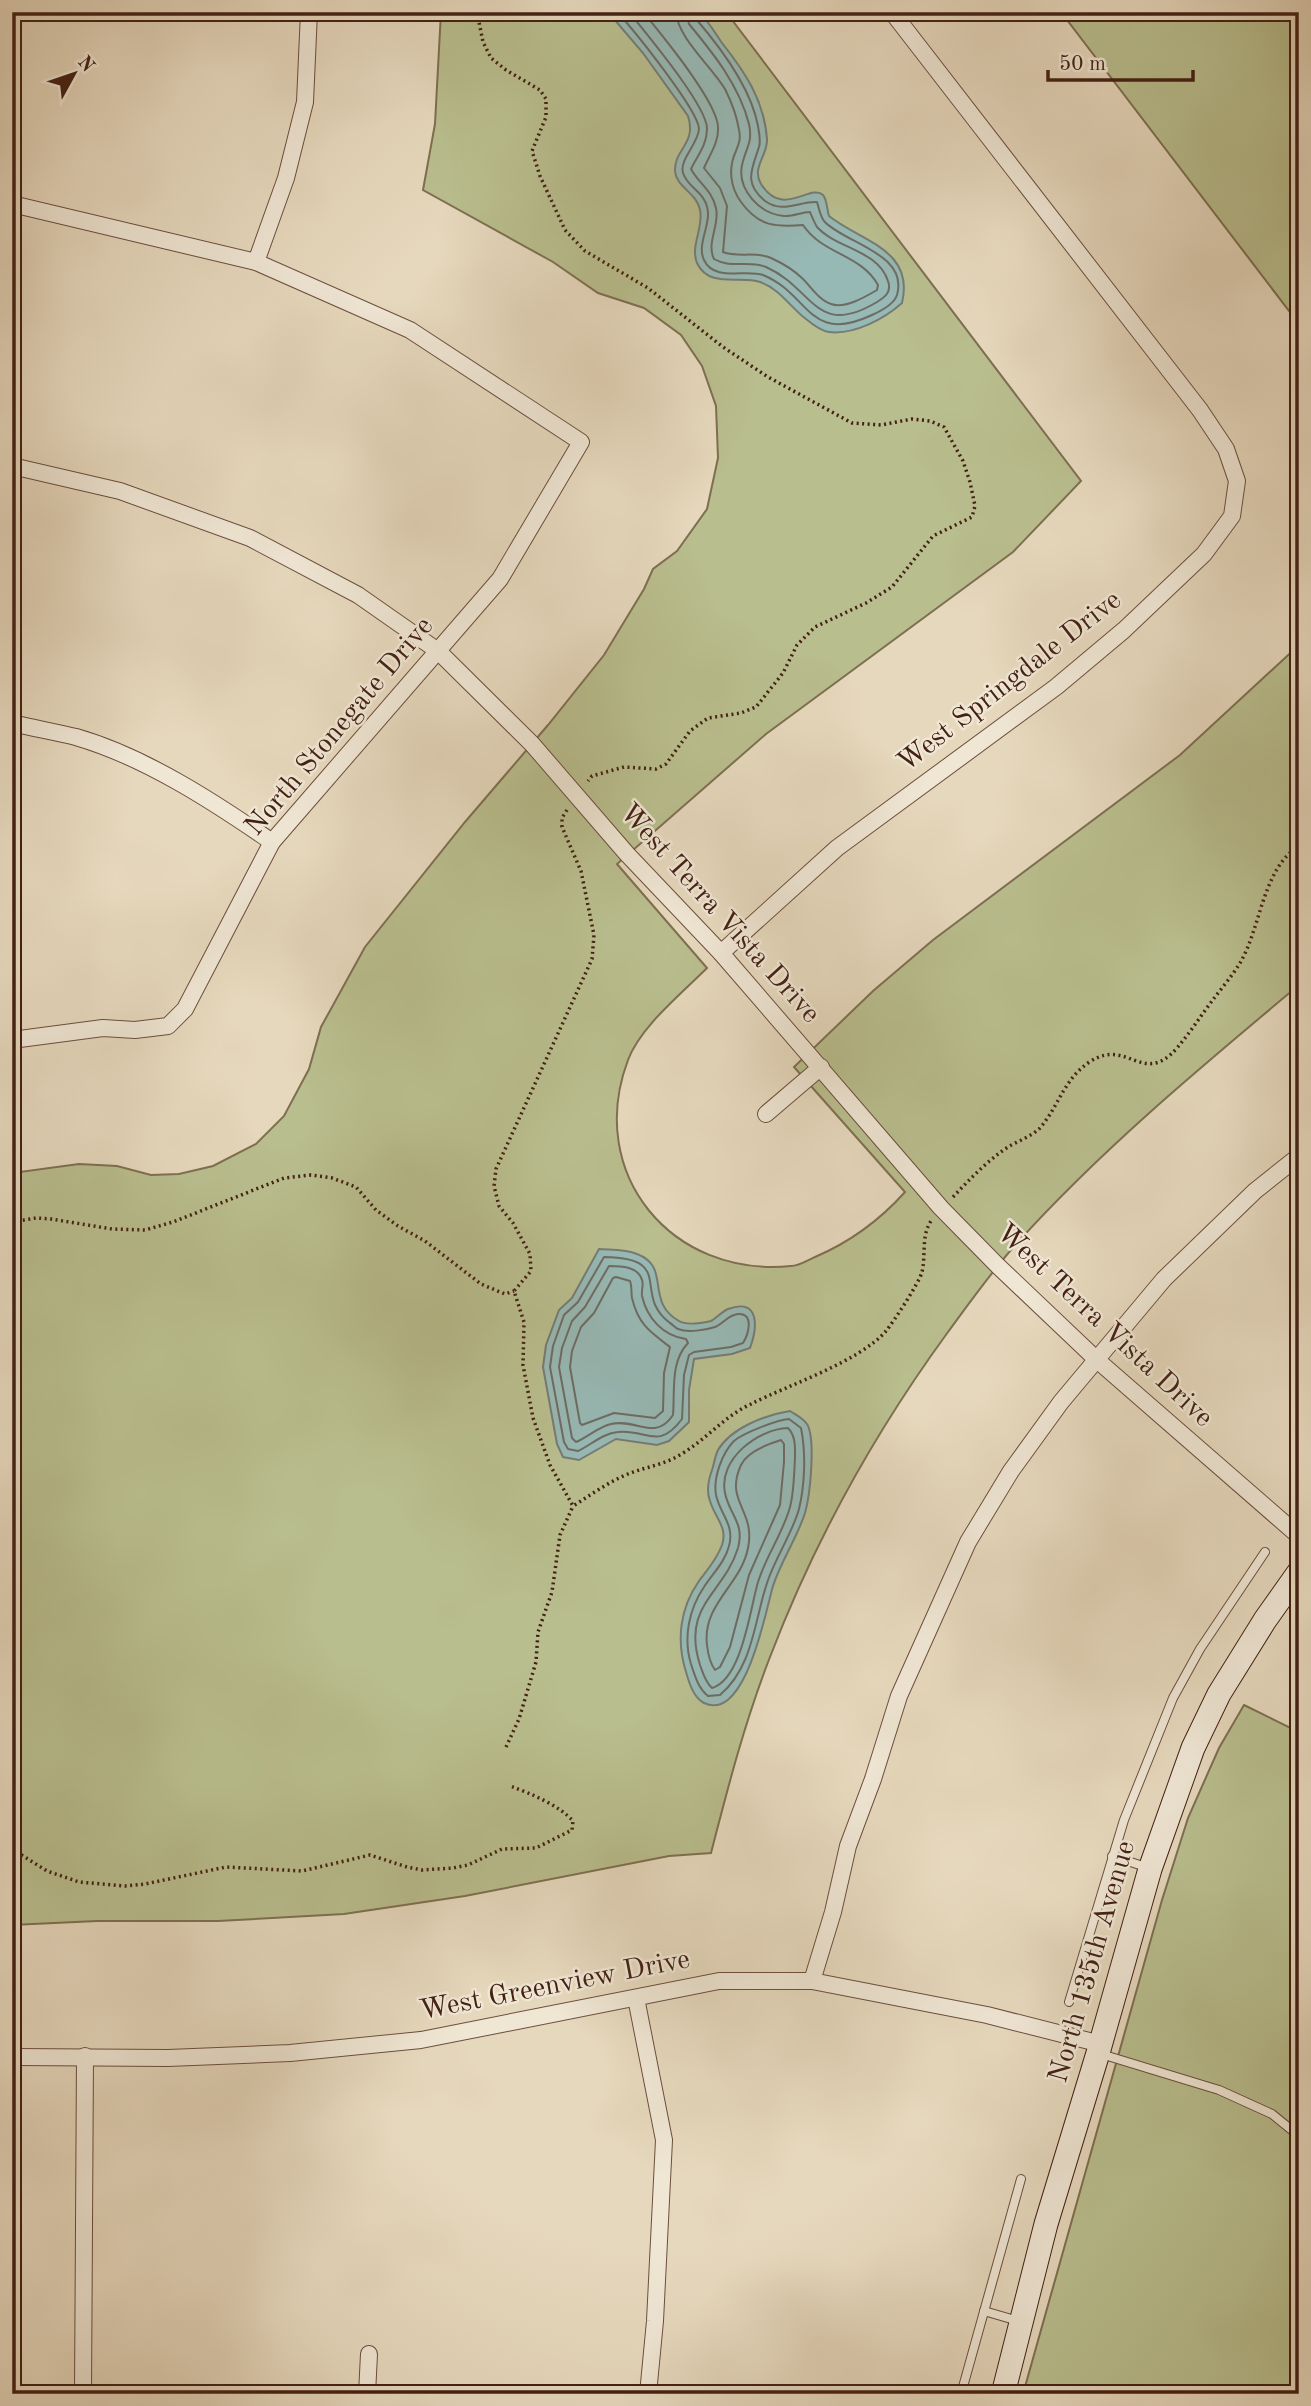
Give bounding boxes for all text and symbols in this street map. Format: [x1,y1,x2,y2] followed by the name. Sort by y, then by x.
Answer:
[38,38,108,108] north arrow
[1048,38,1194,82] scale bar
[73,53,97,77] text: N
[1059,54,1106,75] text: 50 m
[893,586,1127,778] street label: West Springdale Drive
[241,612,439,842] street label: North Stonegate Drive
[613,799,825,1029] street label: West Terra Vista Drive
[990,1219,1218,1433] street label: West Terra Vista Drive
[1045,1838,1141,2086] street label: North 135th Avenue
[418,1946,692,2026] street label: West Greenview Drive

